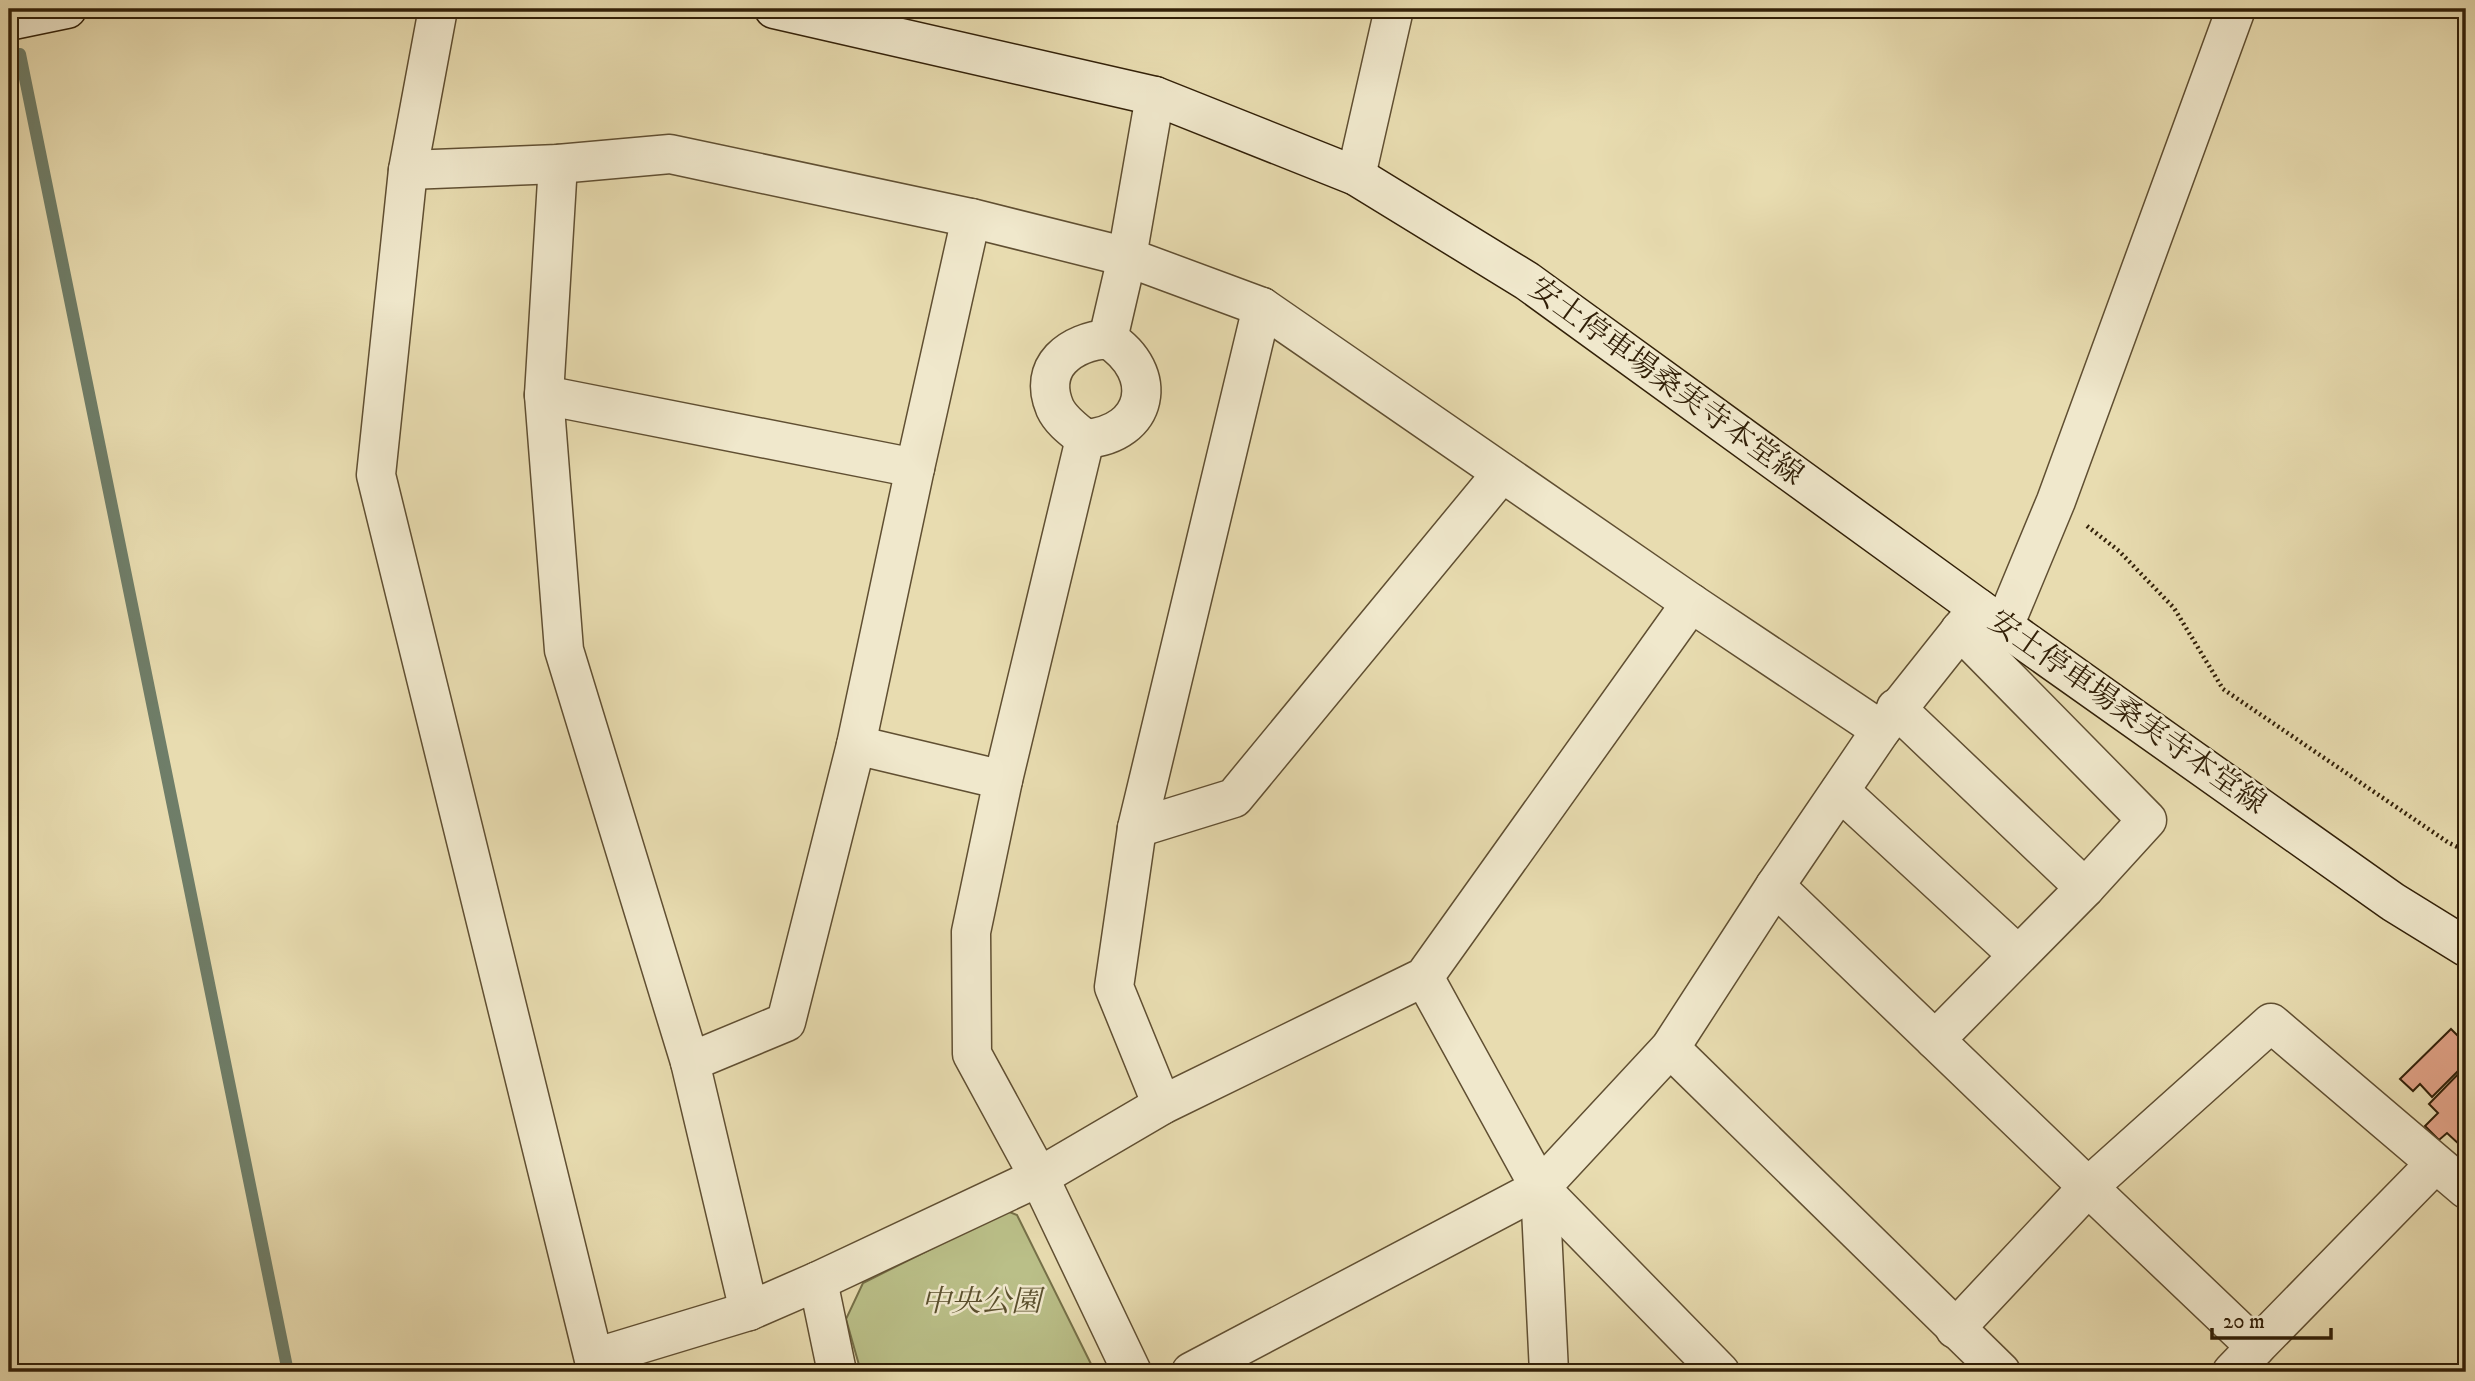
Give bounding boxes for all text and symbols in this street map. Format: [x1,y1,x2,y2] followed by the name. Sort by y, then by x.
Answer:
[1522,270,1810,494] street label: 安土停車場桑実寺本堂線
[1981,603,2273,823] street label: 安土停車場桑実寺本堂線
[921,1284,1046,1321] park label: 中央公園
[2212,1297,2332,1341] scale bar
[2223,1309,2265,1335] text: 20 m

